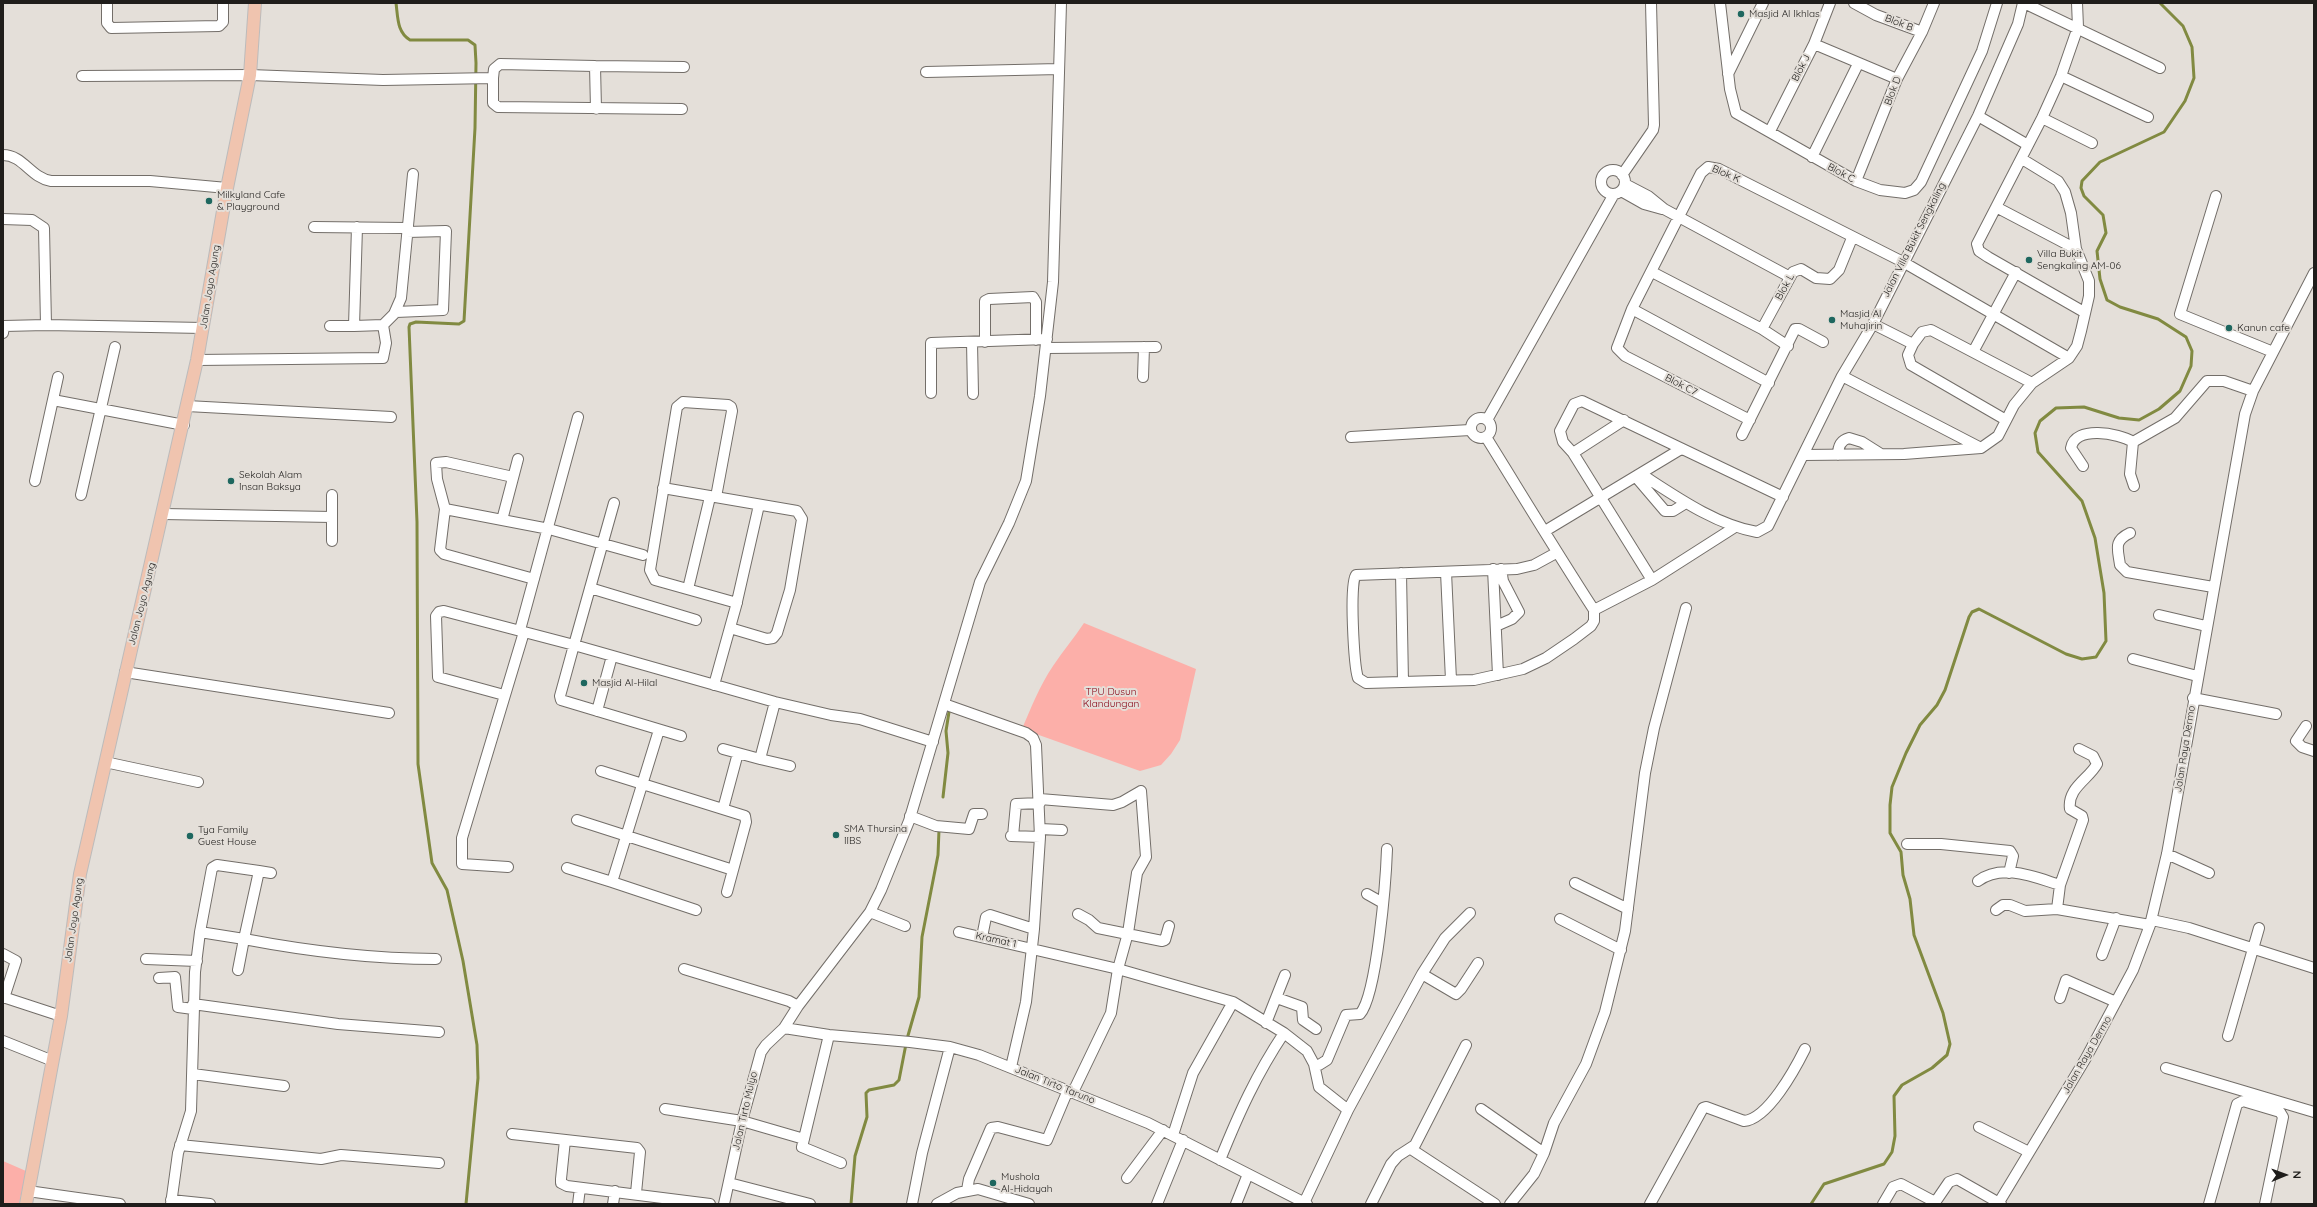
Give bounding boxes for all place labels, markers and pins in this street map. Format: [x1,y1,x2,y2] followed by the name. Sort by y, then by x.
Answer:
[1749,8,1820,20] place label: Masjid Al Ikhlas
[1736,9,1746,19] marker: Masjid Al Ikhlas
[217,189,285,212] place label: Milkyland Cafe & Playground
[204,196,214,206] marker: Milkyland Cafe & Playground
[2037,248,2121,272] place label: Villa Bukit Sengkaling AM-06
[2024,255,2034,265] marker: Villa Bukit Sengkaling AM-06
[1840,308,1882,332] place label: Masjid Al Muhajirin
[1827,315,1837,325] marker: Masjid Al Muhajirin
[2237,322,2290,334] place label: Kanun cafe
[2224,323,2234,333] marker: Kanun cafe
[239,469,302,492] place label: Sekolah Alam Insan Baksya
[226,476,236,486] marker: Sekolah Alam Insan Baksya
[592,677,657,689] place label: Masjid Al-Hilal
[579,678,589,688] marker: Masjid Al-Hilal
[844,823,907,846] place label: SMA Thursina IIBS
[198,824,256,848] place label: Tya Family Guest House
[831,830,841,840] marker: SMA Thursina IIBS
[185,831,195,841] marker: Tya Family Guest House
[1001,1171,1053,1194] place label: Mushola Al-Hidayah
[988,1178,998,1188] marker: Mushola Al-Hidayah

